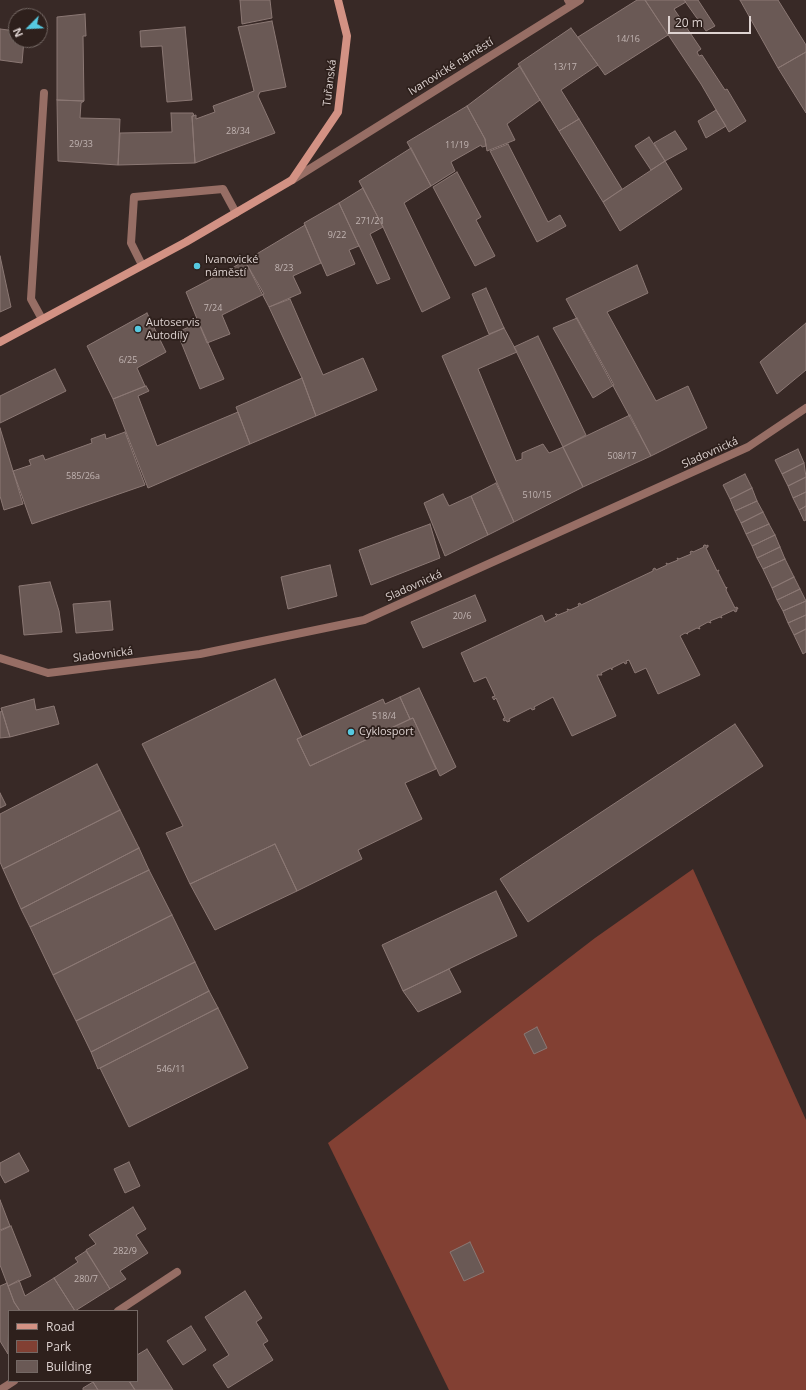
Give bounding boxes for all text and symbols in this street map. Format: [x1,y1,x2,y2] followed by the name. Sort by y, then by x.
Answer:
[8,8,48,48] north arrow
[670,8,753,34] scale bar
[675,14,703,31] text: 20 m
[9,26,26,40] text: N
[616,34,640,44] house number: 14/16
[406,36,496,98] street label: Ivanovické náměstí
[321,59,339,107] street label: Tuřanská
[553,62,577,72] house number: 13/17
[226,126,250,136] house number: 28/34
[69,139,93,149] house number: 29/33
[445,140,469,150] house number: 11/19
[355,216,385,226] house number: 271/21
[328,230,346,240] house number: 9/22
[205,253,259,279] place label: Ivanovické náměstí
[192,261,202,271] marker: Ivanovické náměstí
[275,263,293,273] house number: 8/23
[204,303,222,313] house number: 7/24
[146,316,200,342] place label: Autoservis Autodíly
[133,324,143,334] marker: Autoservis Autodíly
[119,355,137,365] house number: 6/25
[680,435,740,471] street label: Sladovnická
[607,451,637,461] house number: 508/17
[66,471,100,481] house number: 585/26a
[522,490,552,500] house number: 510/15
[384,568,444,604] street label: Sladovnická
[453,611,471,621] house number: 20/6
[72,645,134,665] street label: Sladovnická
[372,711,396,721] house number: 518/4
[359,725,414,739] place label: Cyklosport
[346,727,356,737] marker: Cyklosport
[156,1064,186,1074] house number: 546/11
[113,1246,137,1256] house number: 282/9
[74,1274,98,1284] house number: 280/7
[8,1310,138,1382] legend
[46,1318,75,1335] text: Road
[46,1338,71,1355] text: Park
[46,1358,91,1375] text: Building

